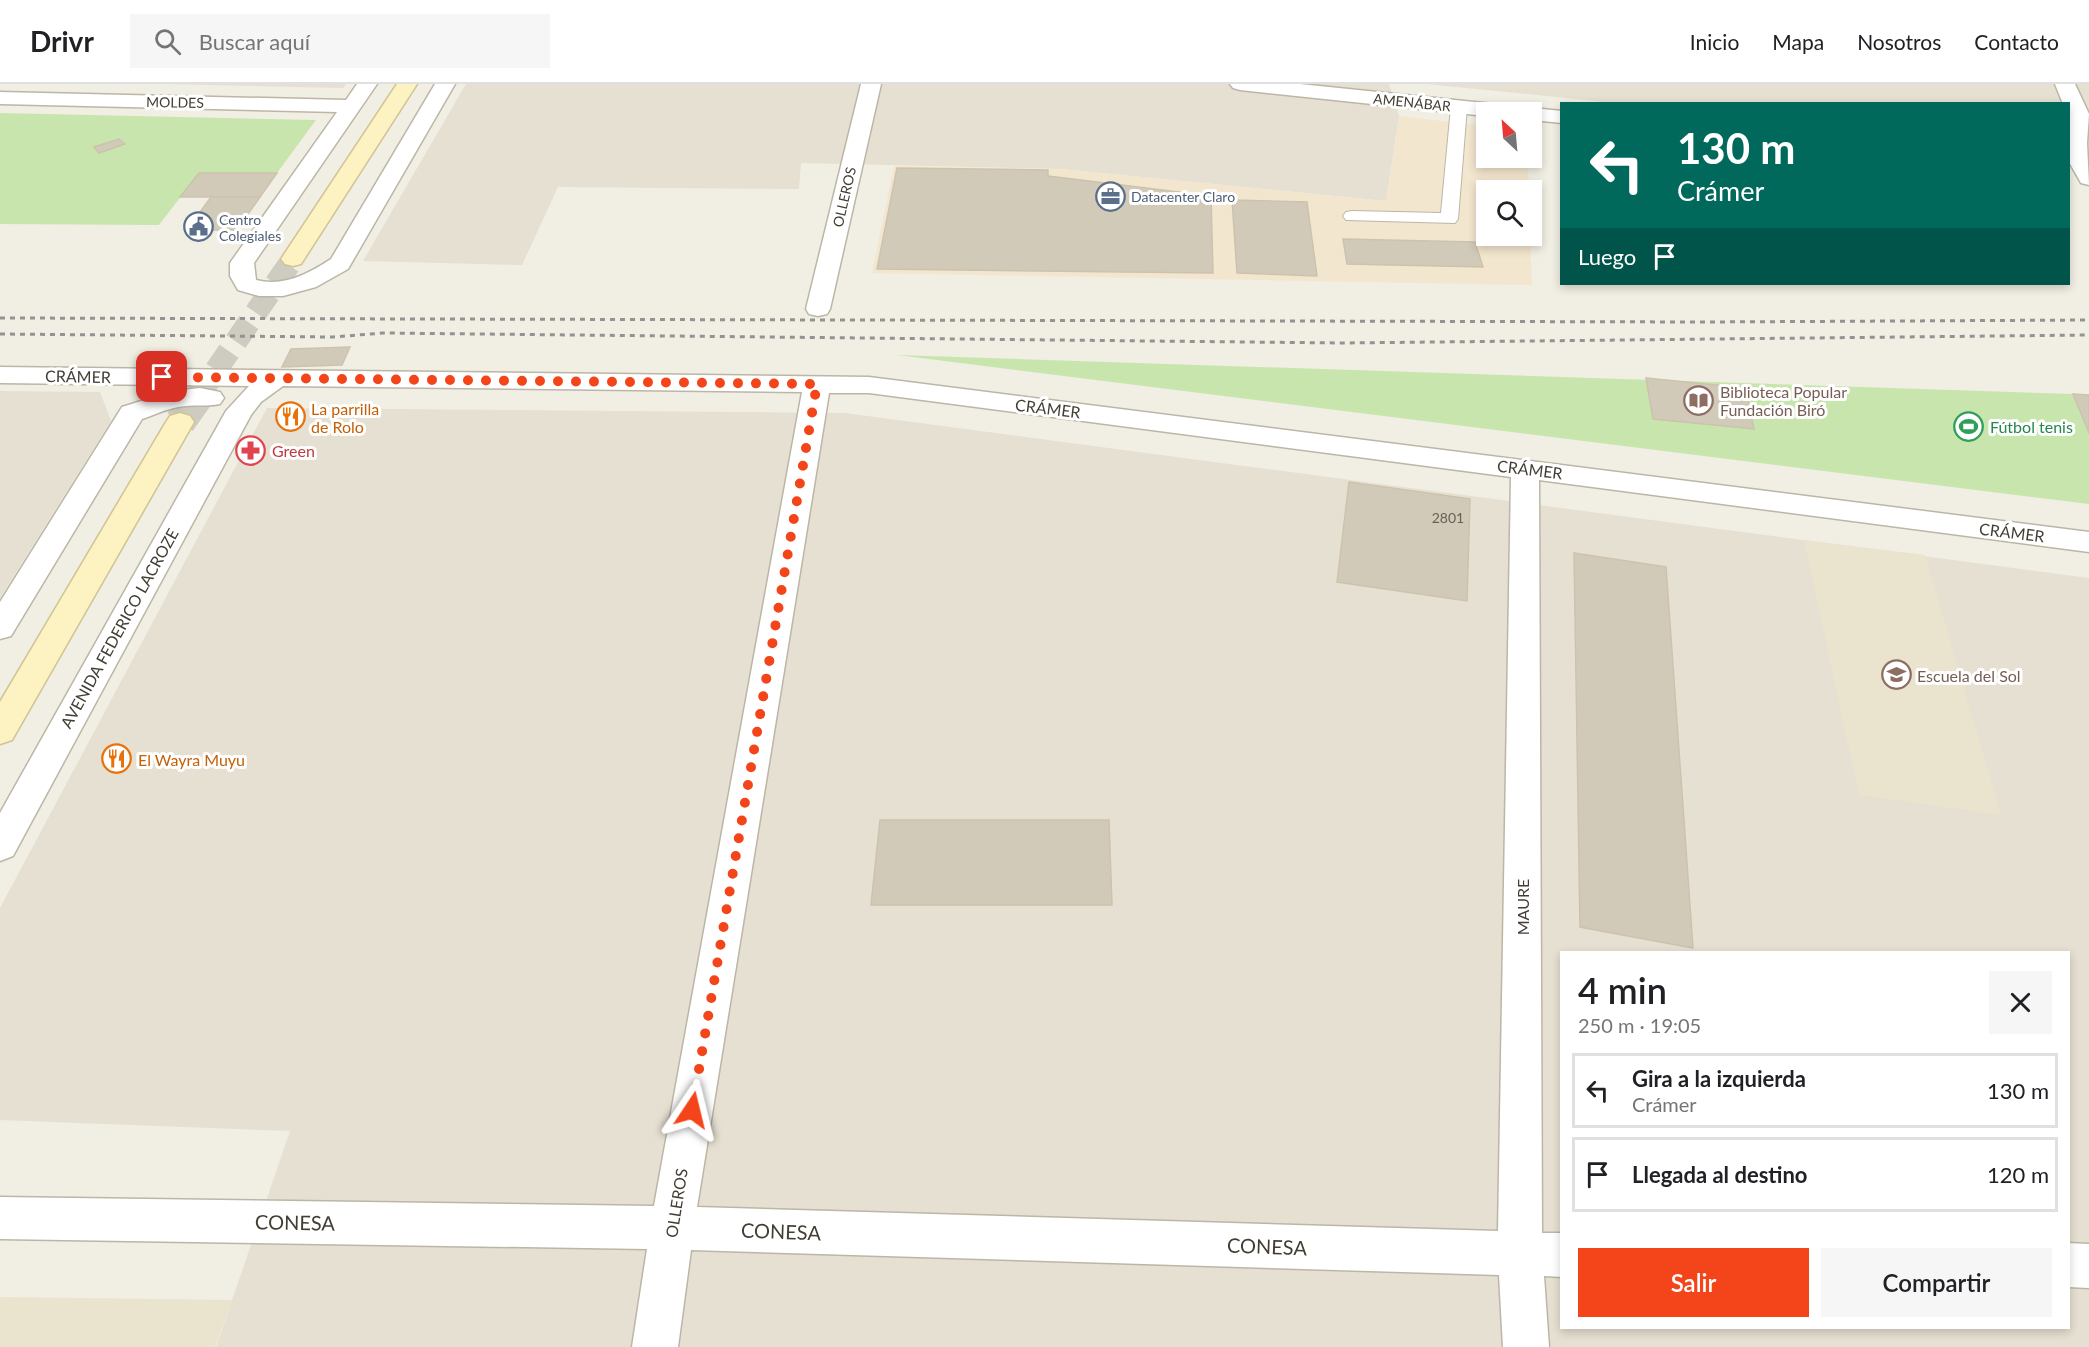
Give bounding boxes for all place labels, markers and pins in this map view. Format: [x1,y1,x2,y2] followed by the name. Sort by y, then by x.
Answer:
[1094,180,1126,212] office icon: Datacenter Claro
[1131,188,1235,205] place label: Datacenter Claro
[182,211,214,243] public building icon: Centro Colegiales
[219,211,281,244] place label: Centro Colegiales
[136,351,187,402] pin
[1720,382,1847,419] place label: Biblioteca Popular Fundación Biró
[1683,384,1715,416] library icon: Biblioteca Popular Fundación Biró
[311,399,379,436] place label: La parrilla de Rolo
[274,401,306,433] restaurant icon: La parrilla de Rolo
[1953,410,1985,442] sports icon: Fútbol tenis
[1990,417,2073,436] place label: Fútbol tenis
[235,434,267,466] pharmacy icon: Green
[272,441,315,460] place label: Green
[1880,659,1912,691] school or university icon: Escuela del Sol
[1917,666,2021,685] place label: Escuela del Sol
[101,743,133,775] restaurant icon: El Wayra Muyu
[138,750,245,769] place label: El Wayra Muyu

